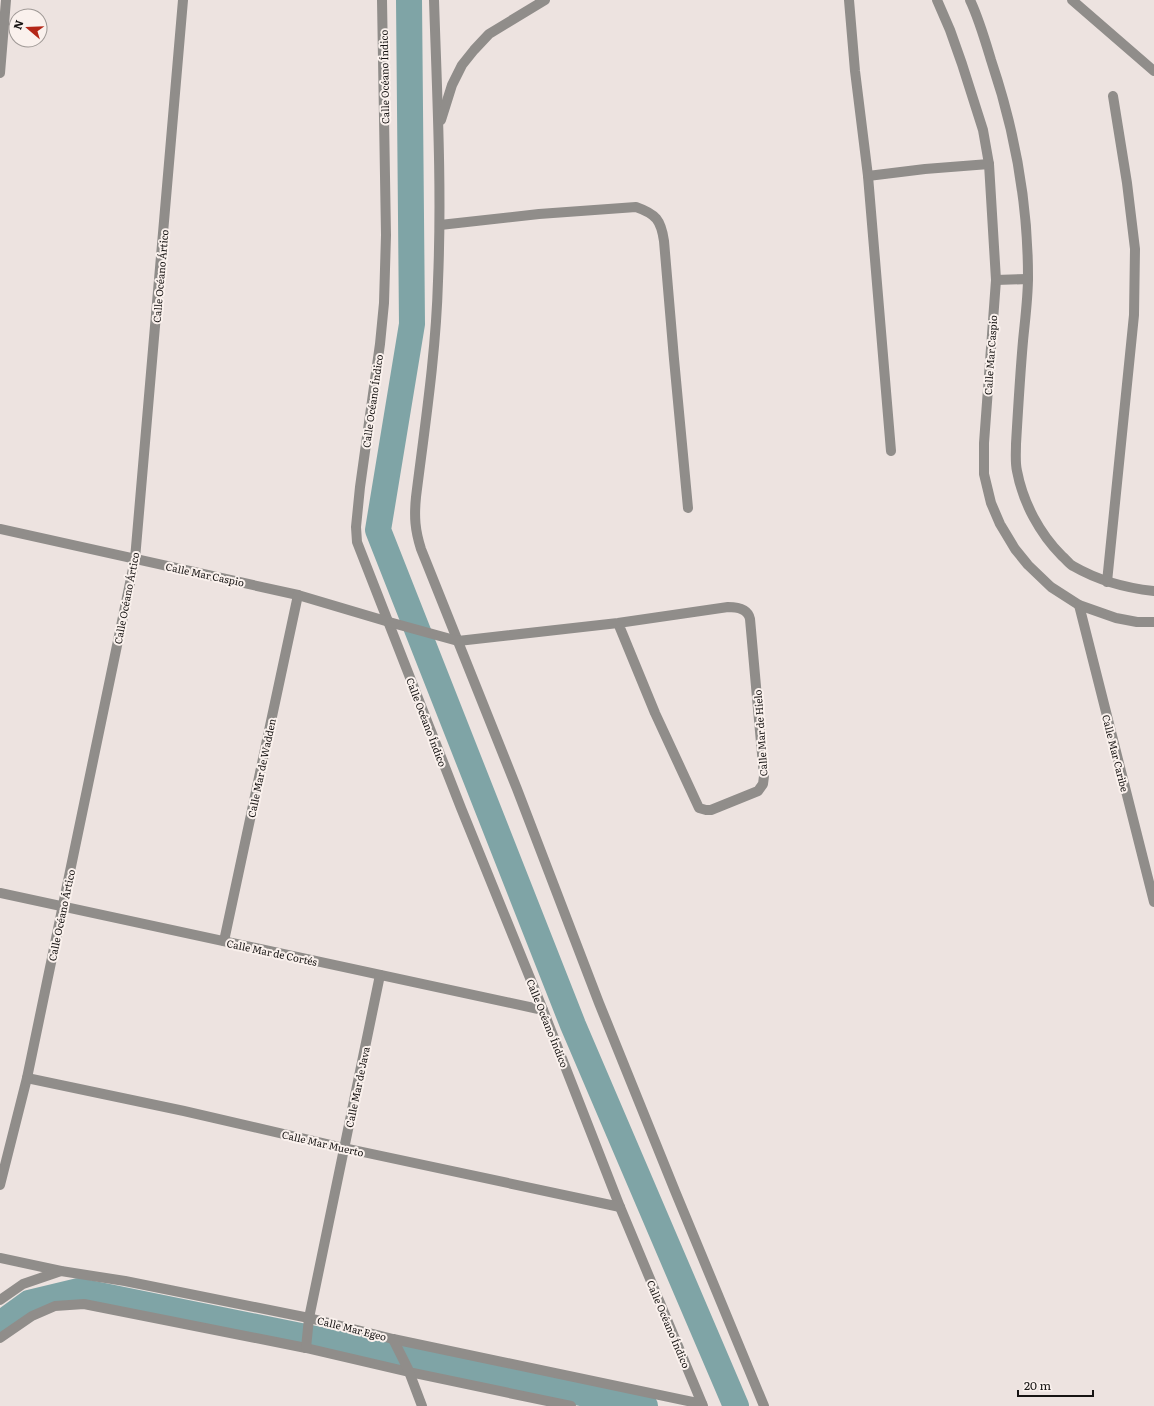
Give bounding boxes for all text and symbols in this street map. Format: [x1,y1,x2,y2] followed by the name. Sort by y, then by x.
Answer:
[8,8,48,48] north arrow
[9,17,27,31] text: N
[376,30,392,124] street label: Calle Océano Índico
[148,229,172,323] street label: Calle Océano Ártico
[980,314,1000,395] street label: Calle Mar Caspio
[358,353,386,449] street label: Calle Océano Índico
[110,551,142,645] street label: Calle Océano Ártico
[164,558,246,590] street label: Calle Mar Caspio
[403,675,451,769] street label: Calle Océano Índico
[749,689,771,777] street label: Calle Mar de Hielo
[1099,713,1133,793] street label: Calle Mar Caribe
[243,717,279,819] street label: Calle Mar de Wadden
[44,868,78,962] street label: Calle Océano Ártico
[225,935,319,969] street label: Calle Mar de Cortés
[523,976,573,1070] street label: Calle Océano Índico
[341,1045,373,1129] street label: Calle Mar de Java
[281,1126,365,1160] street label: Calle Mar Muerto
[644,1278,694,1371] street label: Calle Océano Índico
[316,1312,388,1344] street label: Calle Mar Egeo
[1018,1372,1093,1398] scale bar
[1024,1376,1051,1394] text: 20 m

